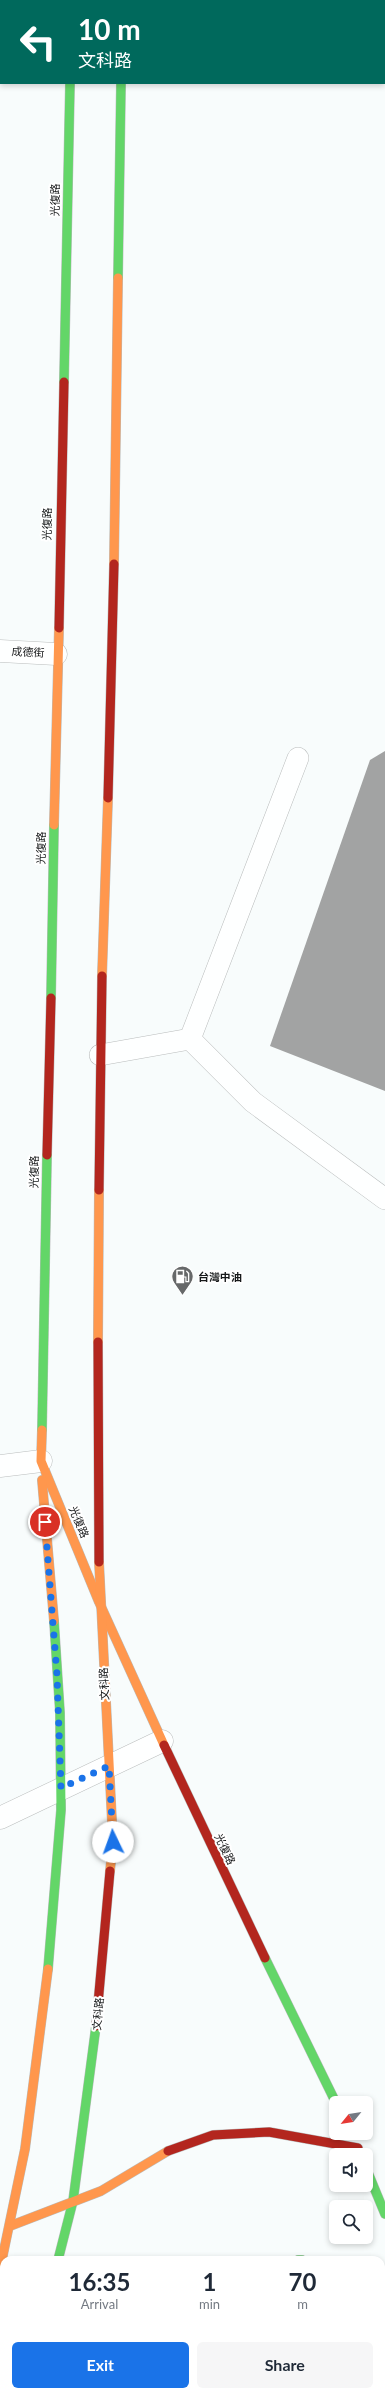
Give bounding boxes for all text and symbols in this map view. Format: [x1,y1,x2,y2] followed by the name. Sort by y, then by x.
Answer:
[78,12,141,46] text: 10 m
[12,16,64,68] icon: left
[78,49,132,71] text: 文科路
[48,183,61,217] street label: 光復路
[40,507,53,541] street label: 光復路
[11,644,45,659] street label: 成德街
[34,831,47,865] street label: 光復路
[27,1155,40,1189] street label: 光復路
[170,1264,196,1297] fuel station icon: 台灣中油
[198,1270,242,1283] place label: 台灣中油
[67,1504,92,1540] street label: 光復路
[28,1505,62,1539] pin
[34,1511,56,1533] icon: arrive
[96,1667,111,1701] street label: 文科路
[92,1821,134,1863] position arrow
[212,1831,239,1866] street label: 光復路
[90,1997,105,2031] street label: 文科路
[329,2096,373,2140] north arrow
[329,2096,373,2244] map controls
[329,2148,373,2192] button: sound
[329,2200,373,2244] button: search
[69,2267,130,2296] text: 16:35
[203,2267,216,2296] text: 1
[289,2267,316,2296] text: 70
[81,2296,118,2312] text: Arrival
[199,2296,220,2312] text: min
[297,2296,308,2312] text: m
[12,2342,189,2388] button: Exit
[197,2342,373,2388] button: Share

